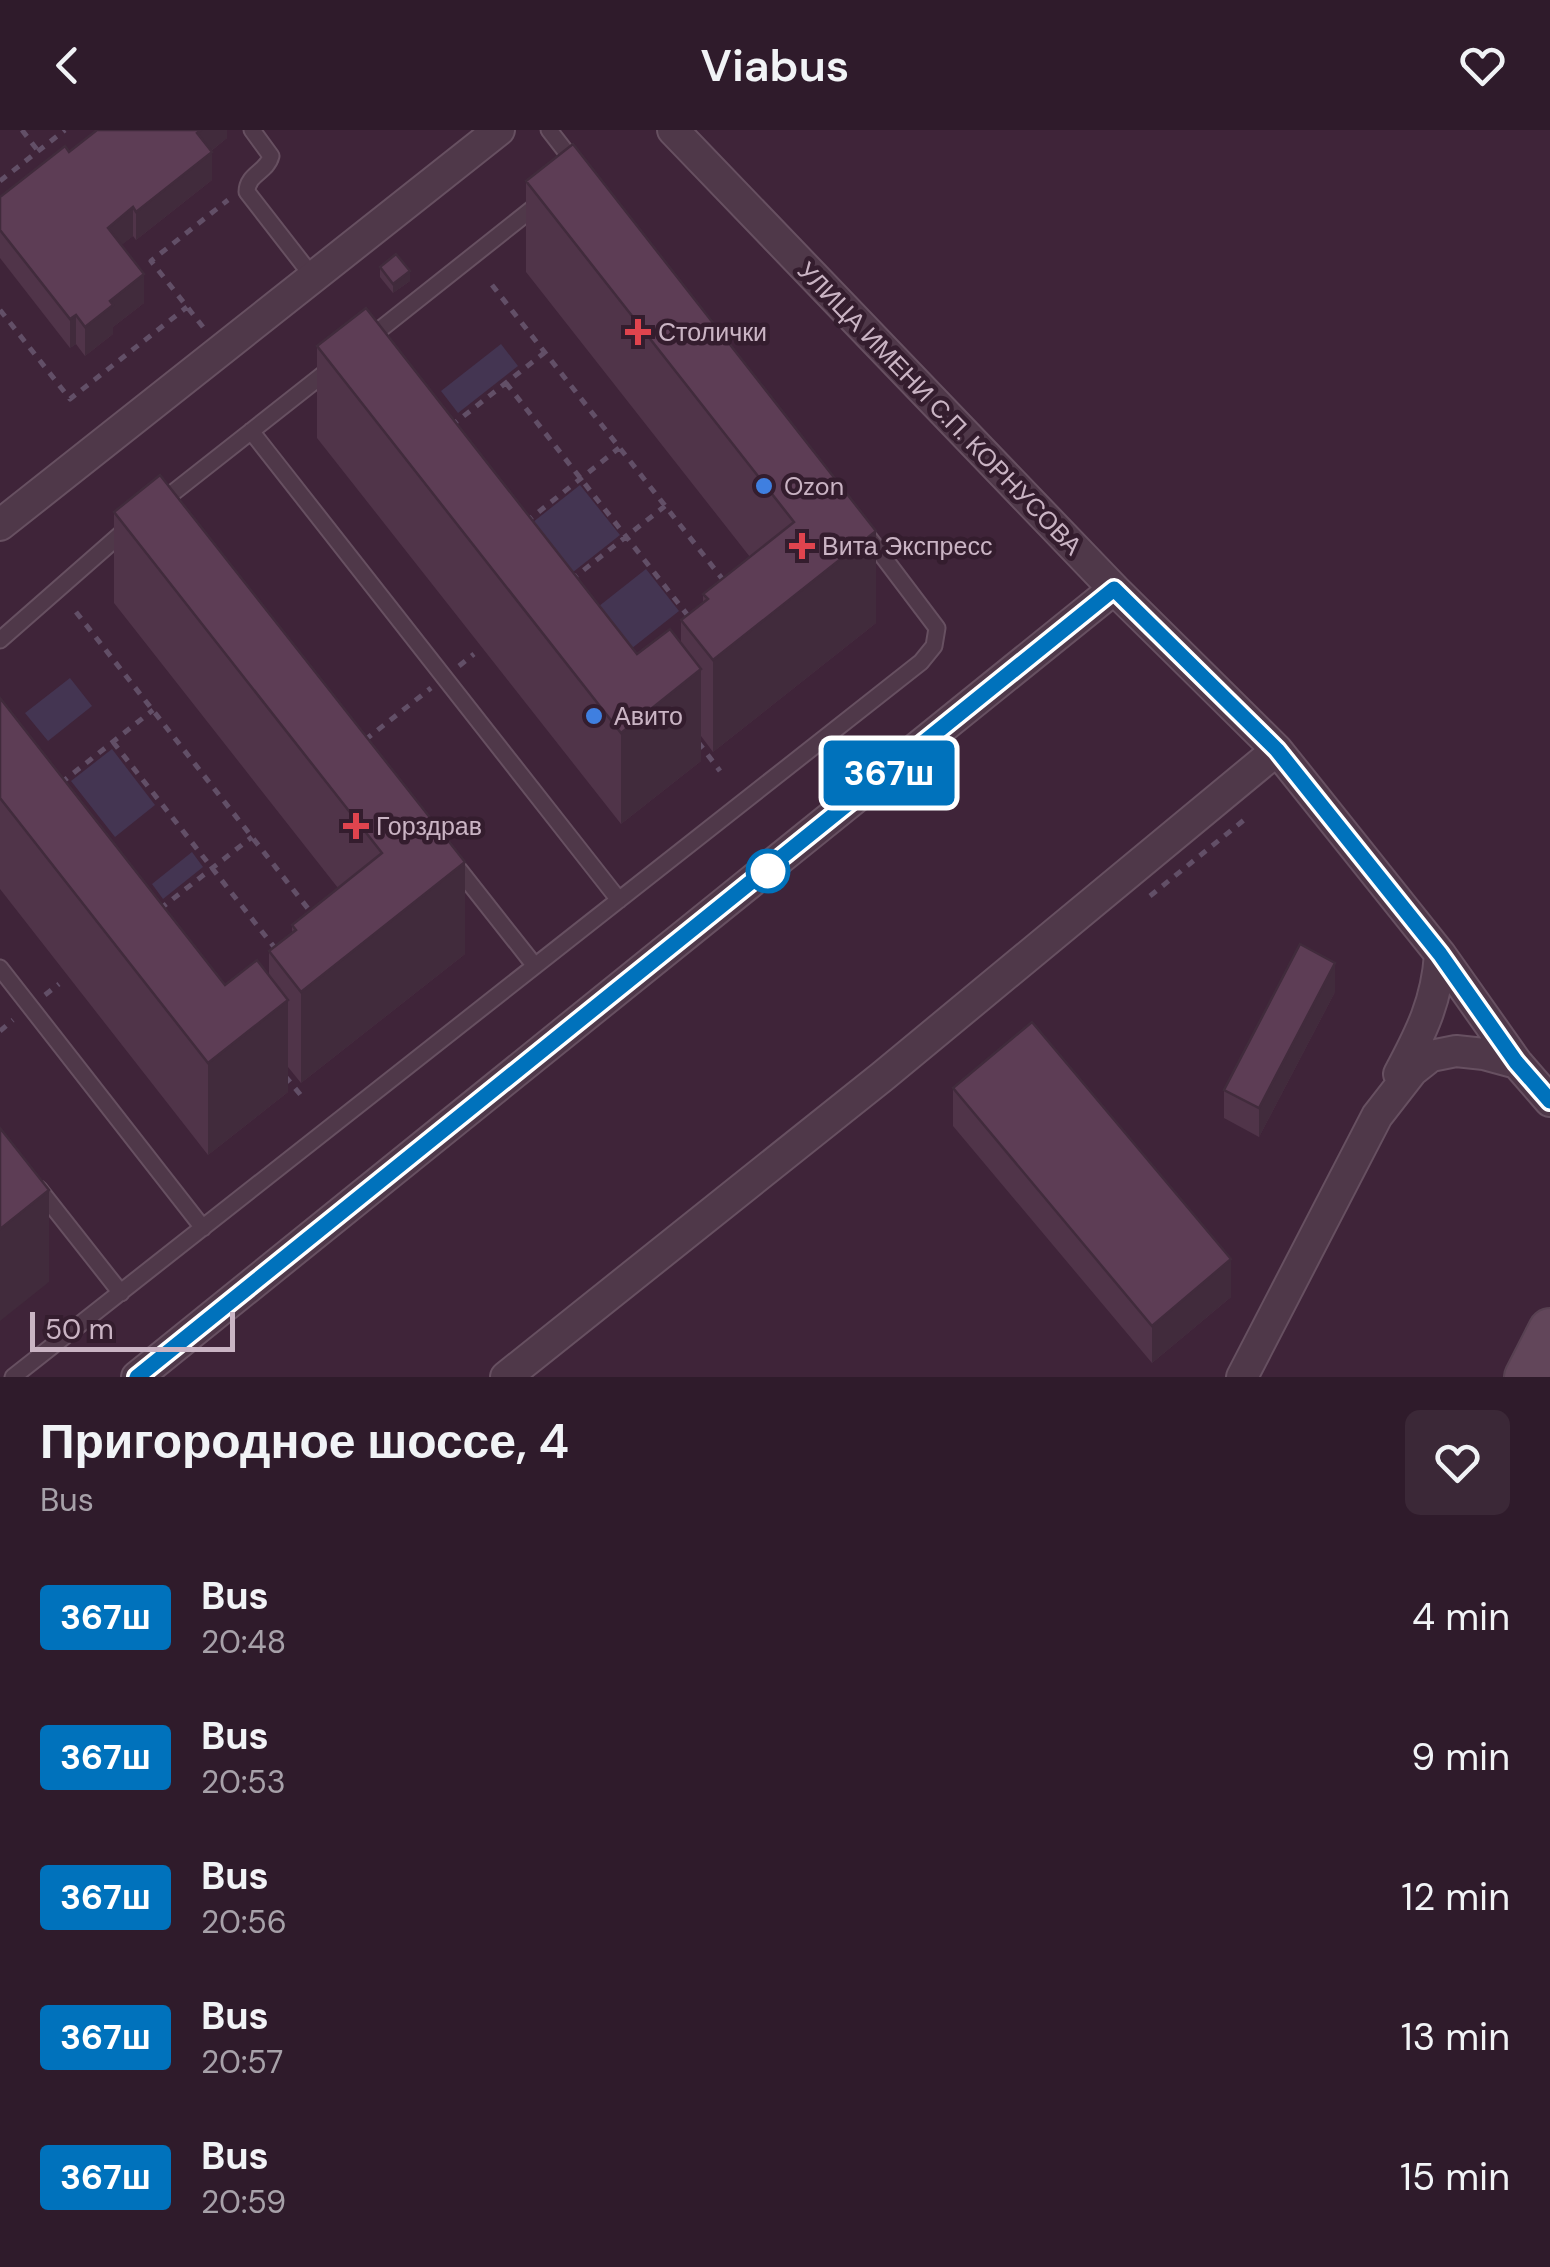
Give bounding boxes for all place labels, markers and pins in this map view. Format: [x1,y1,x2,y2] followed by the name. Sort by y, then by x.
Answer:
[658,316,767,349] place label: Столички
[627,321,649,343] marker: Столички
[784,470,844,503] place label: Ozon
[753,475,775,497] marker: Ozon
[822,530,992,563] place label: Вита Экспресс
[791,535,813,557] marker: Вита Экспресс
[614,700,683,733] place label: Авито
[583,705,605,727] marker: Авито
[376,810,482,843] place label: Горздрав
[345,815,367,837] marker: Горздрав
[747,850,789,892] unlabelled marker

